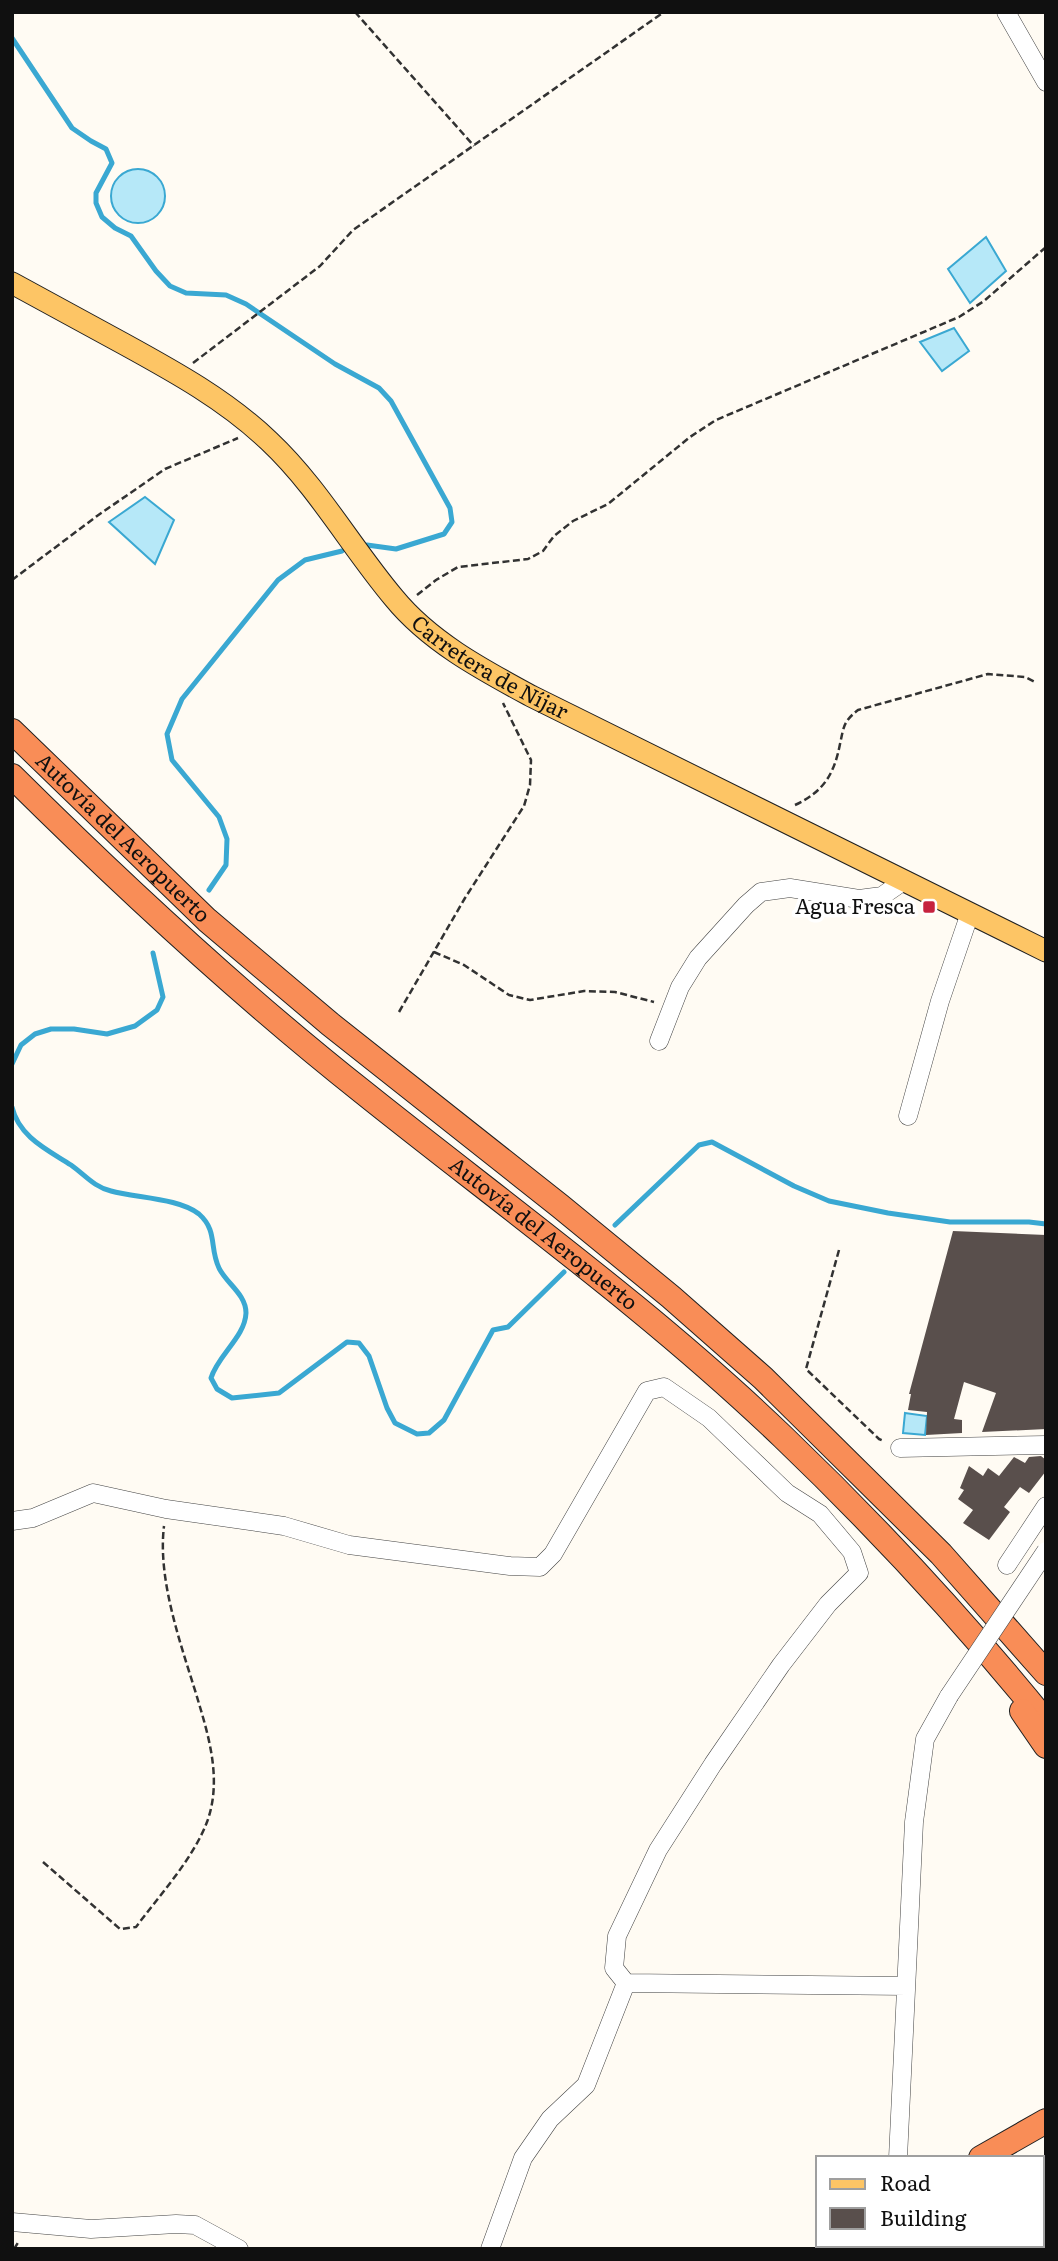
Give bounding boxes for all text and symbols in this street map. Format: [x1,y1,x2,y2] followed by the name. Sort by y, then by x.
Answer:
[406,606,575,725] street label: Carretera de Níjar
[30,744,219,928] street label: Autovía del Aeropuerto
[795,889,916,920] place label: Agua Fresca
[921,899,937,915] marker: Agua Fresca
[444,1148,646,1316] street label: Autovía del Aeropuerto
[816,2156,1044,2247] legend
[880,2166,931,2197] text: Road
[880,2201,967,2232] text: Building

